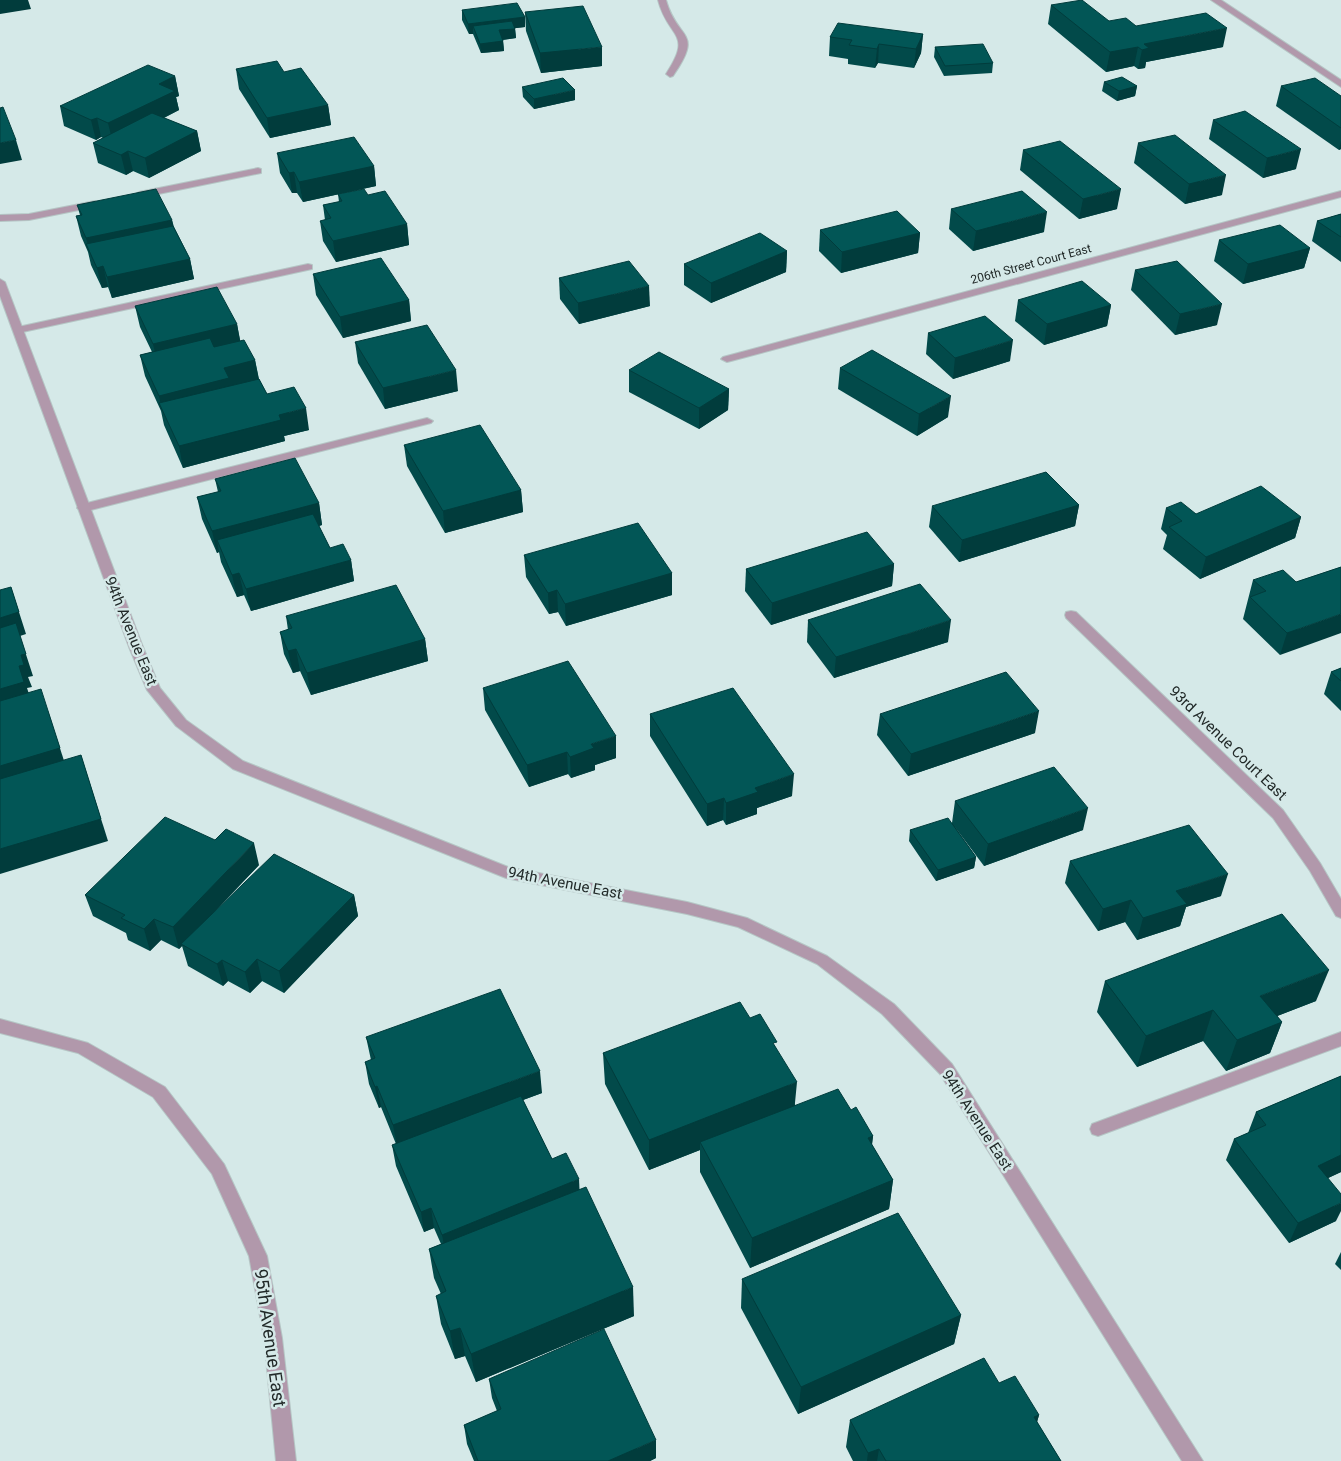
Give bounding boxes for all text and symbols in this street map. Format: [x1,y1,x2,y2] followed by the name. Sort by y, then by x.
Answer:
[969,241,1093,287] street label: 206th Street Court East
[101,574,161,688] street label: 94th Avenue East
[1165,682,1291,804] street label: 93rd Avenue Court East
[506,863,624,903] street label: 94th Avenue East
[938,1067,1016,1174] street label: 94th Avenue East
[250,1268,291,1408] street label: 95th Avenue East

